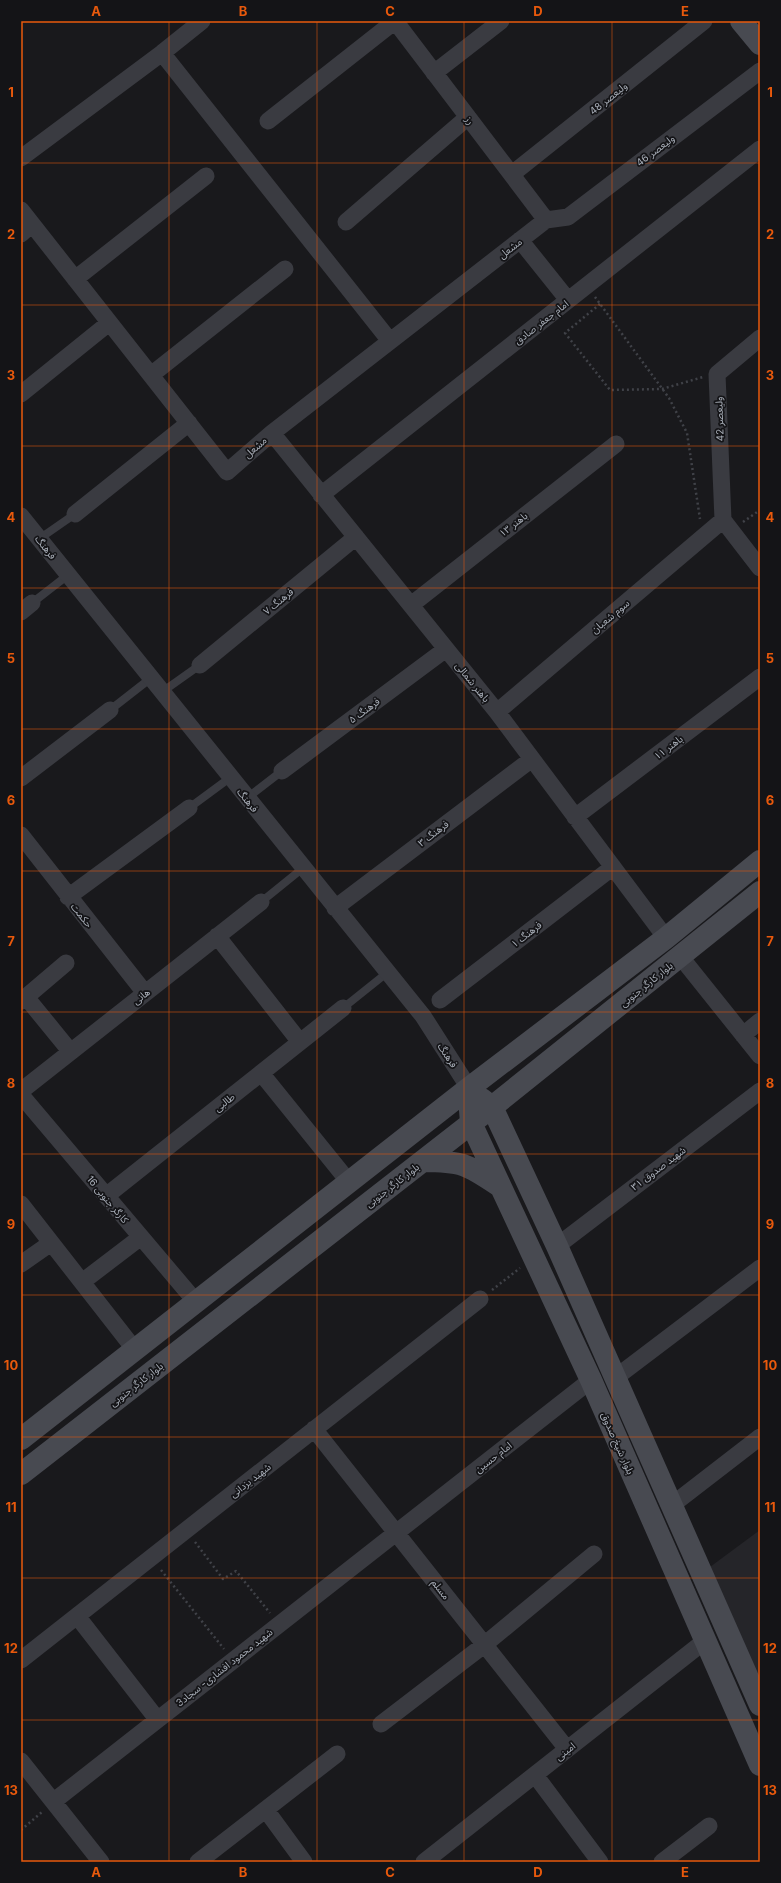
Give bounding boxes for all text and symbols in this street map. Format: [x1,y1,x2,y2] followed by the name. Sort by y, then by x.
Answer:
[91,3,101,19] text: A
[239,3,248,19] text: B
[385,3,395,19] text: C
[533,3,543,19] text: D
[681,3,689,19] text: E
[587,79,630,118] street label: ولیعصر 48
[8,84,14,100] text: 1
[767,84,773,100] text: 1
[462,113,477,127] street label: رز
[633,132,677,169] street label: ولیعصر 46
[7,226,15,242] text: 2
[766,226,774,242] text: 2
[496,235,524,261] street label: مشعل
[512,297,572,349] street label: امام جعفر صادق
[7,367,15,383] text: 3
[766,367,774,383] text: 3
[712,396,727,442] street label: ولیعصر 42
[241,434,269,460] street label: مشعل
[7,509,16,525] text: 4
[496,509,531,540] street label: باهنر ۱۳
[766,509,775,525] text: 4
[32,533,59,562] street label: فرهنگ
[260,585,297,618] street label: فرهنگ ۷
[588,596,634,638] street label: سوم شعبان
[7,650,15,666] text: 5
[766,650,774,666] text: 5
[452,660,493,705] street label: باهنر شمالی
[346,694,383,726] street label: فرهنگ ۵
[651,732,686,763] street label: باهنر ۱۱
[234,786,261,815] street label: فرهنگ
[7,792,15,808] text: 6
[766,792,774,808] text: 6
[415,817,452,849] street label: فرهنگ ۳
[69,900,95,930] street label: حکمت
[508,918,545,950] street label: فرهنگ ۱
[7,933,15,949] text: 7
[766,933,774,949] text: 7
[617,959,676,1010] street label: بلوار کارگر جنوبی
[130,985,152,1006] street label: هانی
[435,1040,461,1071] street label: فرهنگ
[7,1075,15,1091] text: 8
[766,1075,774,1091] text: 8
[211,1090,237,1114] street label: طالبی
[628,1143,689,1193] street label: شهید صدوق ۳۱
[363,1160,422,1210] street label: بلوار کارگر جنوبی
[84,1173,132,1227] street label: کارگر جنوبی 16
[7,1216,15,1232] text: 9
[766,1216,774,1232] text: 9
[4,1357,18,1373] text: 10
[763,1357,777,1373] text: 10
[107,1359,166,1409] street label: بلوار کارگر جنوبی
[597,1410,637,1477] street label: بلوار شیخ صدوق
[472,1439,516,1478] street label: امام حسین
[227,1460,274,1500] street label: شهید یزدانی
[5,1499,17,1515] text: 11
[764,1499,776,1515] text: 11
[428,1576,453,1603] street label: مسلم
[173,1625,276,1709] street label: شهید محمود افشاری- سجاد3
[4,1640,18,1656] text: 12
[763,1640,777,1656] text: 12
[553,1739,577,1763] street label: امینی
[4,1782,18,1798] text: 13
[763,1782,777,1798] text: 13
[91,1864,101,1880] text: A
[239,1864,248,1880] text: B
[385,1864,395,1880] text: C
[533,1864,543,1880] text: D
[681,1864,689,1880] text: E

